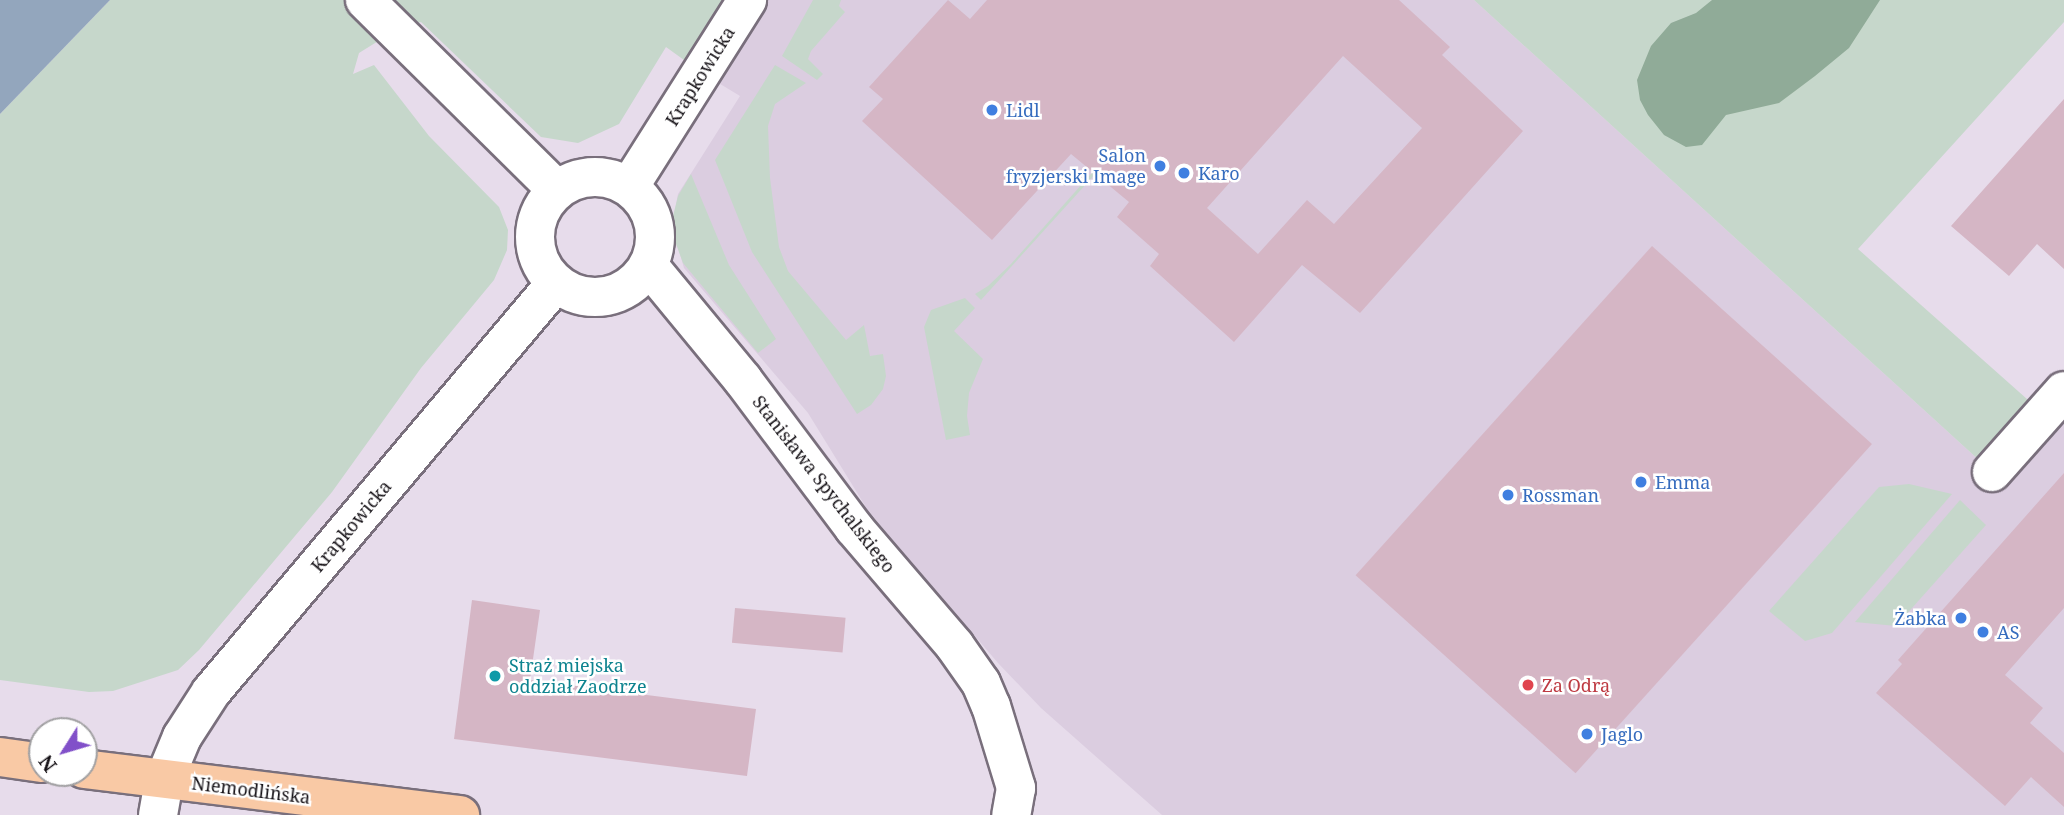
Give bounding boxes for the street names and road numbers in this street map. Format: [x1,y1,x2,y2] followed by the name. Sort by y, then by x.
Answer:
[661,22,739,130] street label: Krapkowicka
[748,391,900,577] street label: Stanisława Spychalskiego
[306,476,396,576] street label: Krapkowicka
[190,772,312,808] street label: Niemodlińska

